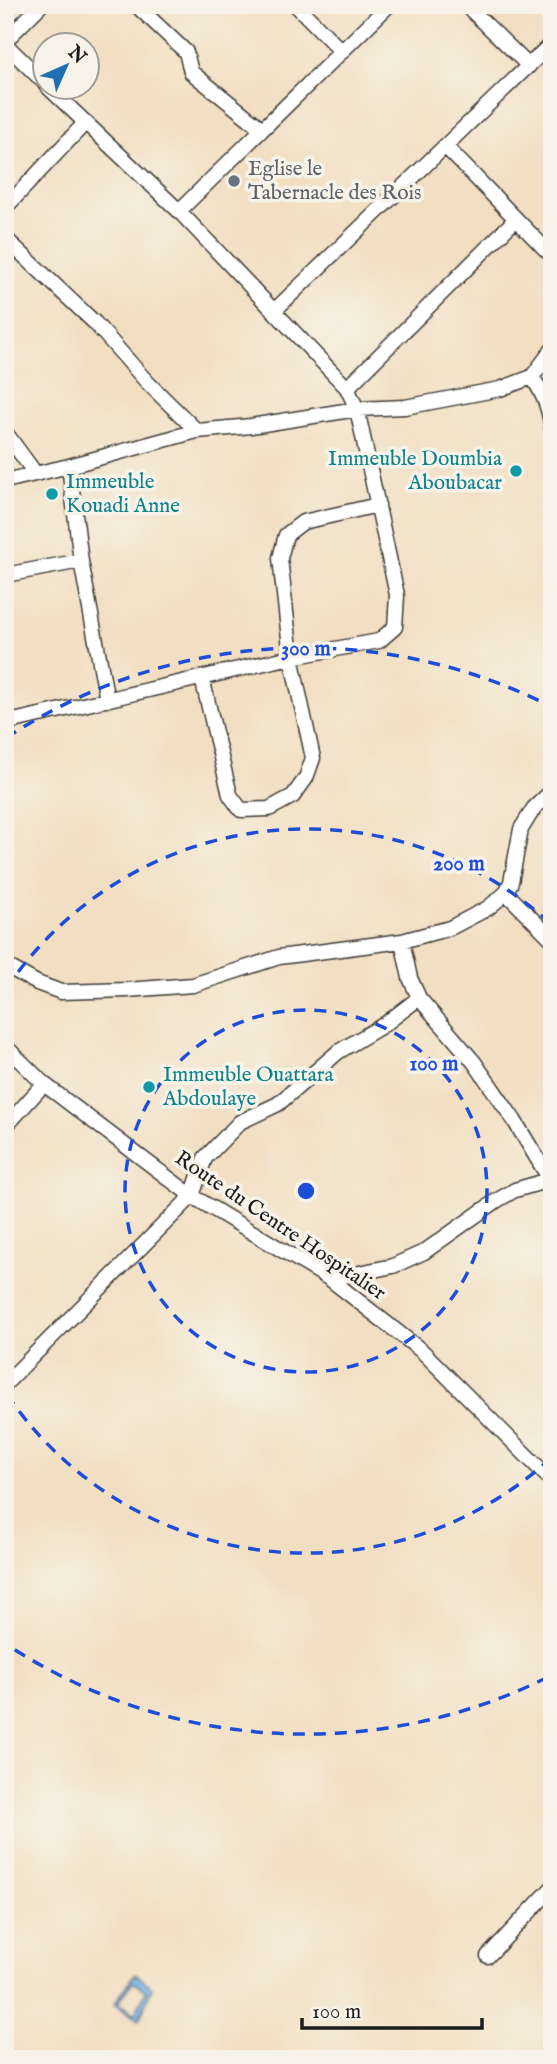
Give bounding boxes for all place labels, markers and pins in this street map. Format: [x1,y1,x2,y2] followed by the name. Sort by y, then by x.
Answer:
[248,156,421,207] place label: Eglise le Tabernacle des Rois
[226,173,242,189] marker: Eglise le Tabernacle des Rois
[328,446,503,497] place label: Immeuble Doumbia Aboubacar
[508,463,524,479] marker: Immeuble Doumbia Aboubacar
[66,469,180,520] place label: Immeuble Kouadi Anne
[44,486,60,502] marker: Immeuble Kouadi Anne
[162,1062,334,1113] place label: Immeuble Ouattara Abdoulaye
[141,1079,157,1095] marker: Immeuble Ouattara Abdoulaye
[294,1179,318,1203] centre of rings

